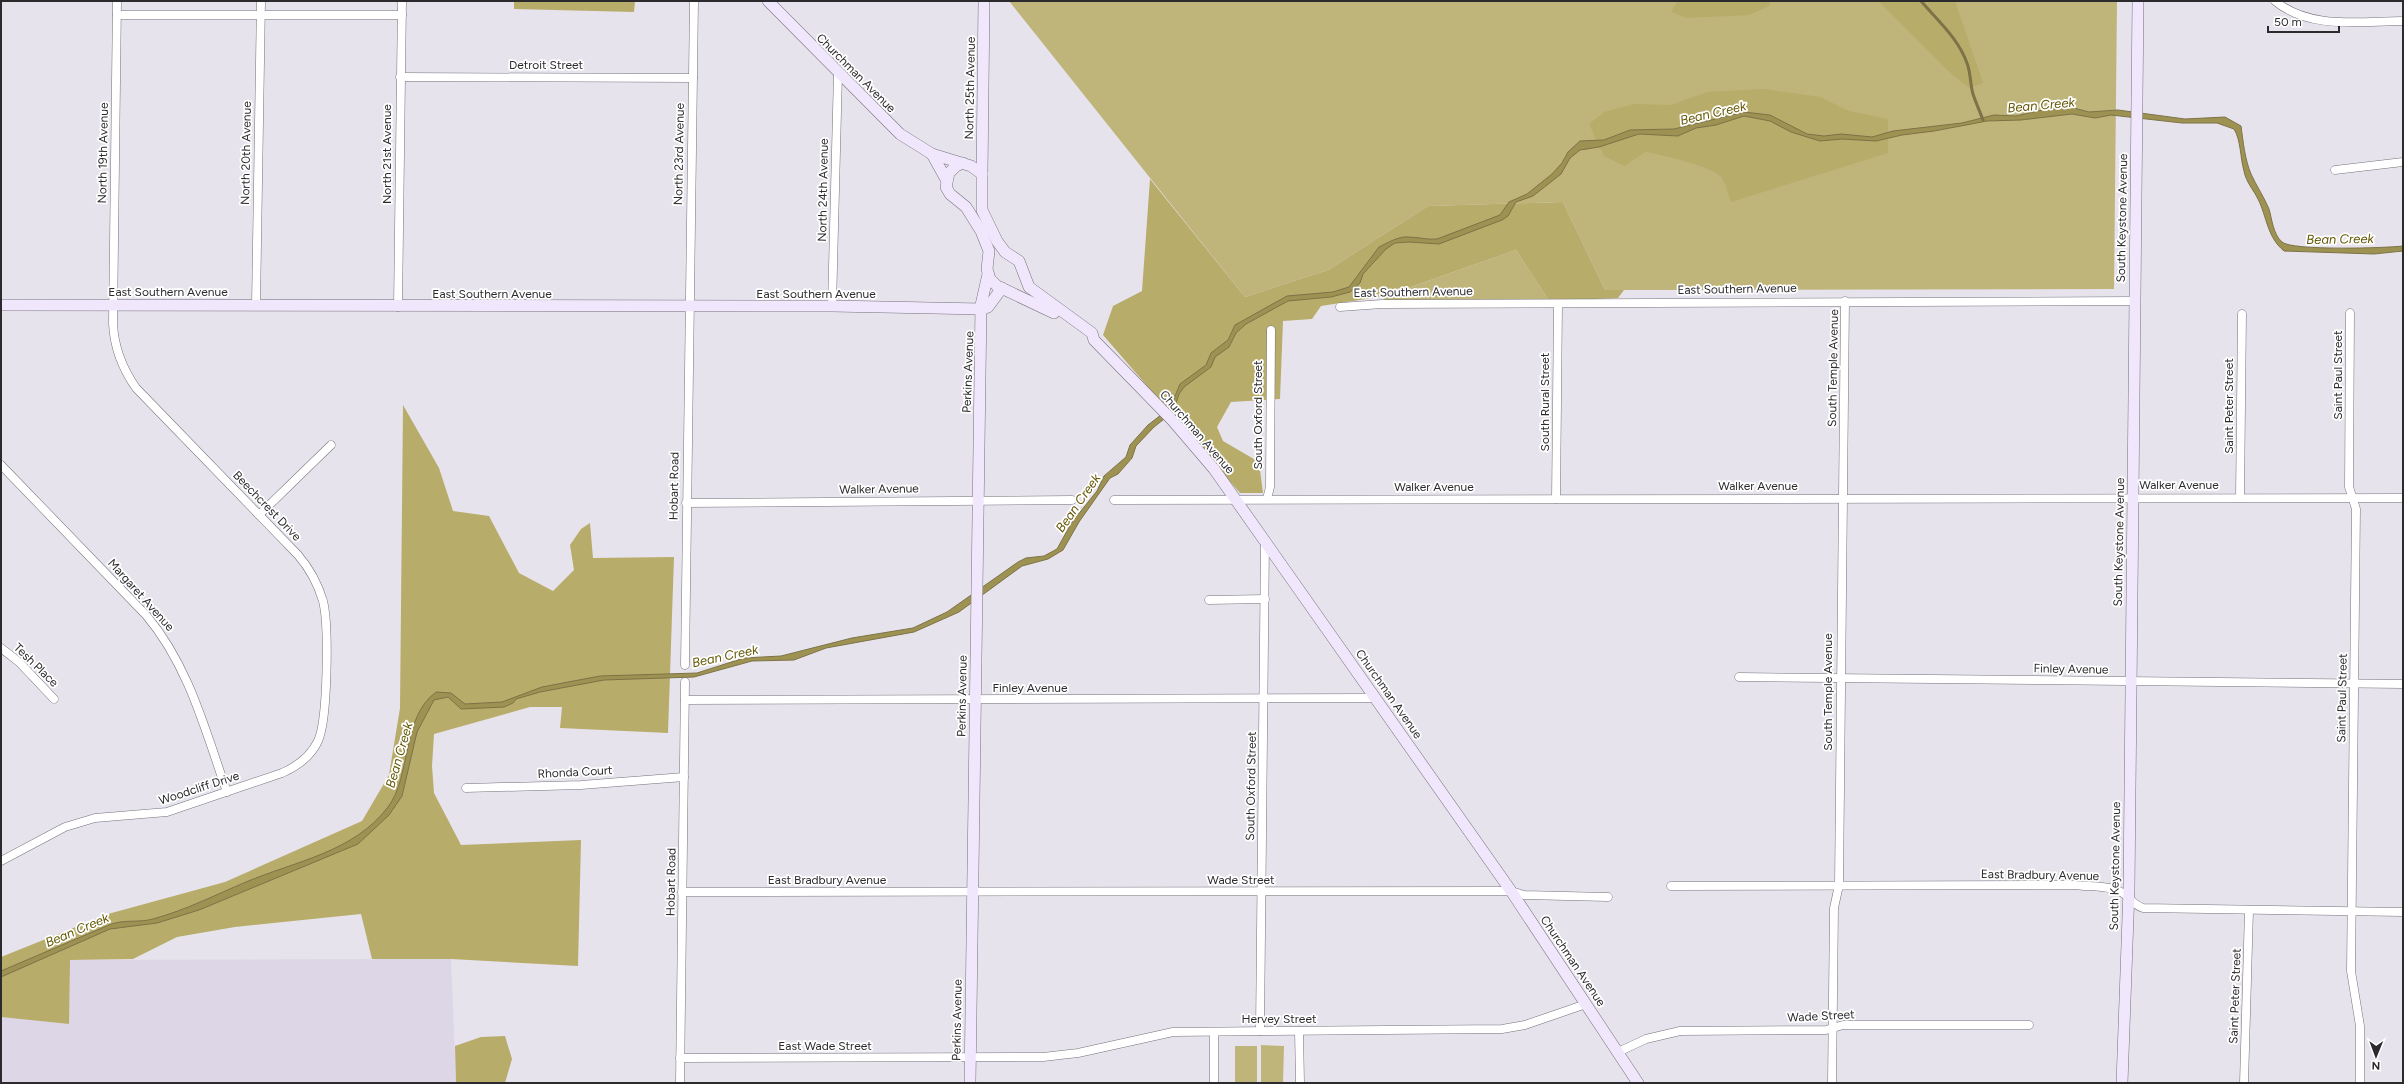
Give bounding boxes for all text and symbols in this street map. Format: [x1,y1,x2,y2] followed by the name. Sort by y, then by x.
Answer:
[2268,8,2339,34] scale bar
[2274,15,2302,29] text: 50 m
[814,31,899,116] street label: Churchman Avenue
[962,36,978,140] street label: North 25th Avenue
[509,58,584,72] street label: Detroit Street
[2007,95,2076,115] water label: Bean Creek
[1678,98,1748,128] water label: Bean Creek
[238,101,254,205] street label: North 20th Avenue
[95,102,111,204] street label: North 19th Avenue
[671,102,687,205] street label: North 23rd Avenue
[380,104,394,204] street label: North 21st Avenue
[815,138,831,242] street label: North 24th Avenue
[2114,153,2130,283] street label: South Keystone Avenue
[2306,231,2375,247] water label: Bean Creek
[1677,281,1797,297] street label: East Southern Avenue
[1353,284,1473,300] street label: East Southern Avenue
[108,285,228,299] street label: East Southern Avenue
[432,287,552,301] street label: East Southern Avenue
[756,287,876,301] street label: East Southern Avenue
[1825,309,1841,427] street label: South Temple Avenue
[960,330,976,413] street label: Perkins Avenue
[2331,330,2345,420] street label: Saint Paul Street
[1538,352,1552,451] street label: South Rural Street
[2222,358,2236,454] street label: Saint Peter Street
[1251,360,1265,470] street label: South Oxford Street
[1157,387,1237,477] street label: Churchman Avenue
[666,452,682,520] street label: Hobart Road
[230,468,304,544] street label: Beechcrest Drive
[1053,470,1104,535] water label: Bean Creek
[2111,477,2127,607] street label: South Keystone Avenue
[2139,478,2219,492] street label: Walker Avenue
[1718,479,1798,493] street label: Walker Avenue
[1394,480,1474,494] street label: Walker Avenue
[839,481,919,497] street label: Walker Avenue
[105,556,177,634] street label: Margaret Avenue
[1821,633,1835,751] street label: South Temple Avenue
[11,640,61,690] street label: Tesh Place
[690,642,760,670] water label: Bean Creek
[1353,647,1425,742] street label: Churchman Avenue
[2334,653,2350,743] street label: Saint Paul Street
[954,655,970,737] street label: Perkins Avenue
[2033,661,2109,677] street label: Finley Avenue
[993,681,1068,695] street label: Finley Avenue
[382,720,416,790] water label: Bean Creek
[1243,731,1259,841] street label: South Oxford Street
[537,763,613,781] street label: Rhonda Court
[157,768,241,808] street label: Woodcliff Drive
[2107,801,2123,931] street label: South Keystone Avenue
[663,848,679,916] street label: Hobart Road
[1981,867,2100,883] street label: East Bradbury Avenue
[768,873,887,887] street label: East Bradbury Avenue
[1207,873,1275,887] street label: Wade Street
[43,910,112,950] water label: Bean Creek
[1538,913,1609,1009] street label: Churchman Avenue
[2226,948,2244,1044] street label: Saint Peter Street
[949,979,965,1061] street label: Perkins Avenue
[1787,1007,1855,1025] street label: Wade Street
[1242,1012,1317,1026] street label: Hervey Street
[2356,1036,2396,1076] north arrow
[778,1039,872,1053] street label: East Wade Street
[2371,1059,2380,1072] text: N

